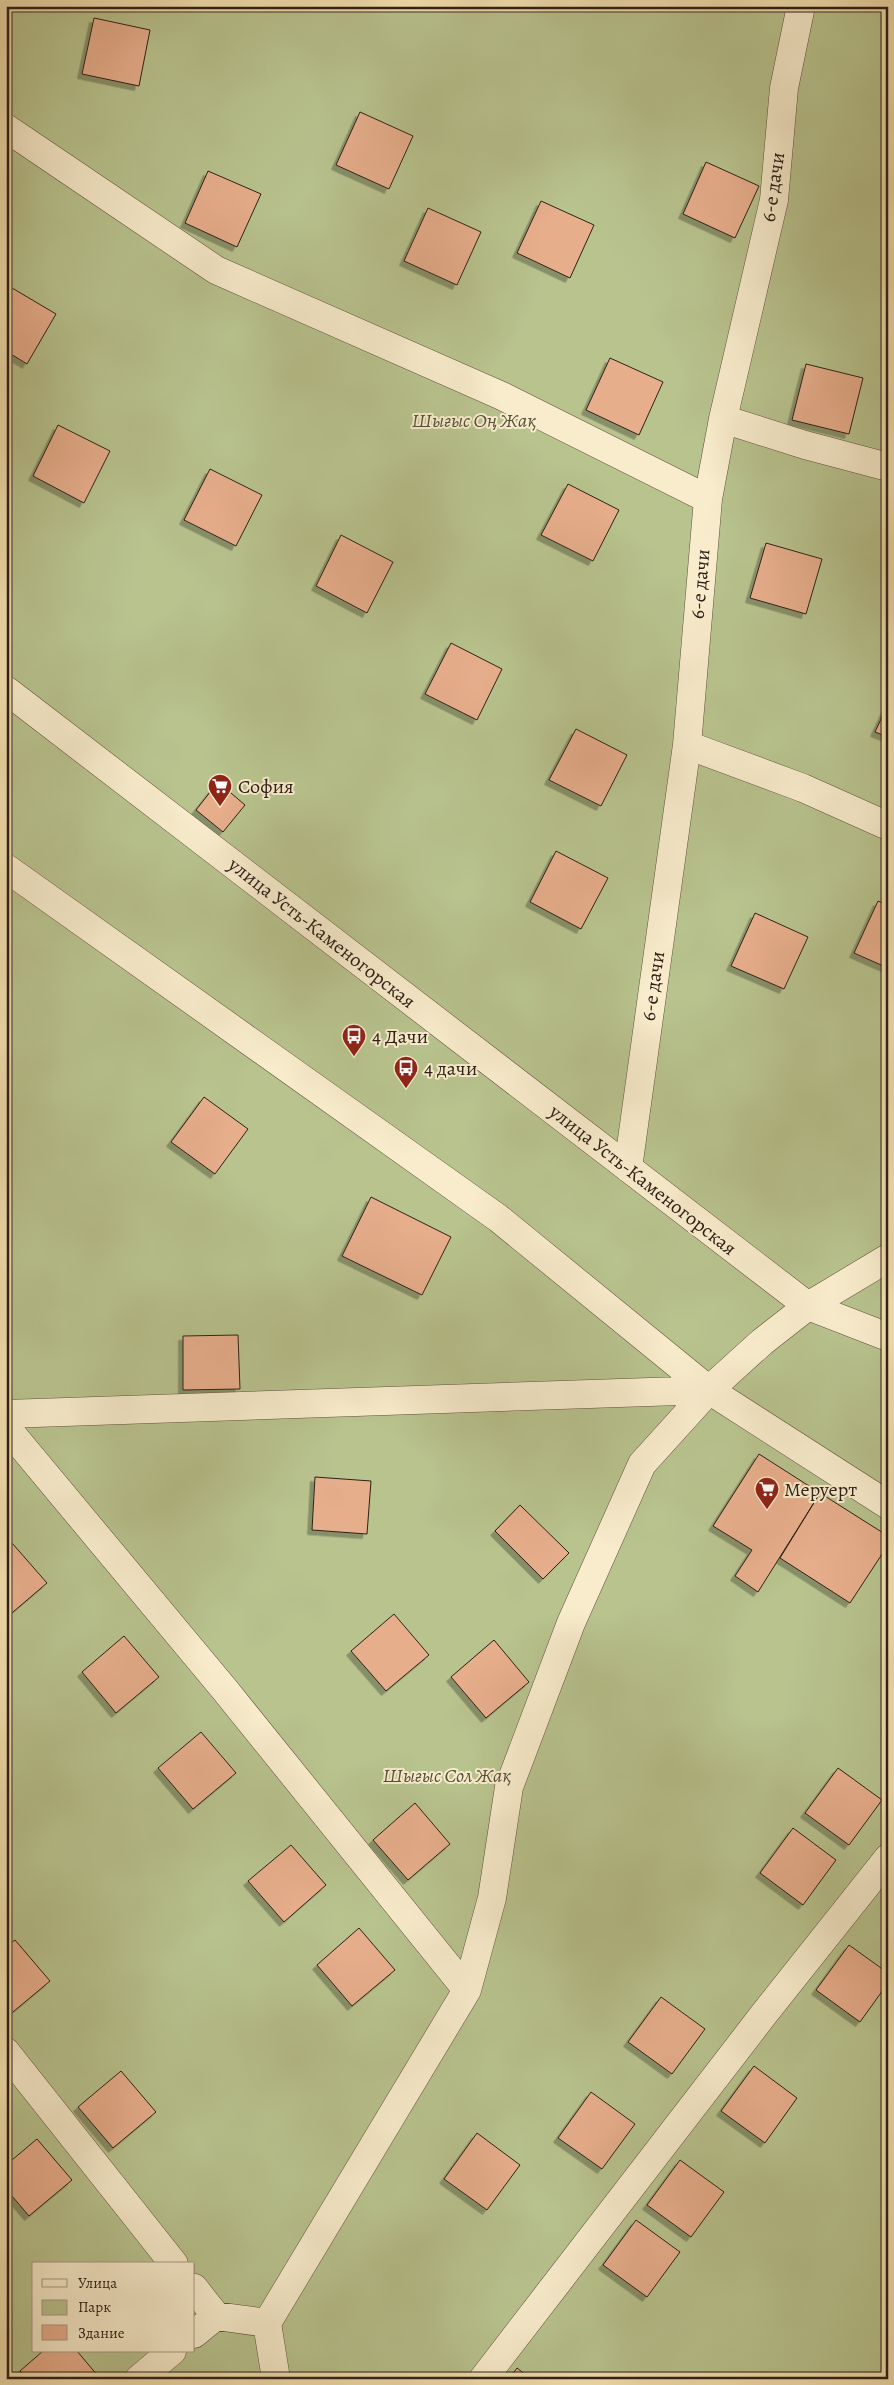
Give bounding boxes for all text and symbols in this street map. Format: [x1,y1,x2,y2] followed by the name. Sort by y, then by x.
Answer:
[755,150,791,224] street label: 6-е дачи
[412,407,536,434] park label: Шығыс Оң Жақ
[683,548,717,620] street label: 6-е дачи
[207,773,233,807] supermarket icon: София
[238,773,294,800] place label: София
[222,851,421,1015] street label: улица Усть-Каменогорская
[635,949,671,1023] street label: 6-е дачи
[341,1023,367,1057] bus stop icon: 4 Дачи
[372,1023,428,1050] place label: 4 Дачи
[393,1055,419,1089] bus stop icon: 4 дачи
[424,1055,477,1082] place label: 4 дачи
[543,1098,742,1262] street label: улица Усть-Каменогорская
[754,1476,780,1510] supermarket icon: Меруерт
[784,1476,857,1503] place label: Меруерт
[383,1762,511,1789] park label: Шығыс Сол Жақ
[32,2262,195,2352] legend
[78,2273,117,2293] text: Улица
[78,2297,111,2317] text: Парк
[78,2323,125,2343] text: Здание

